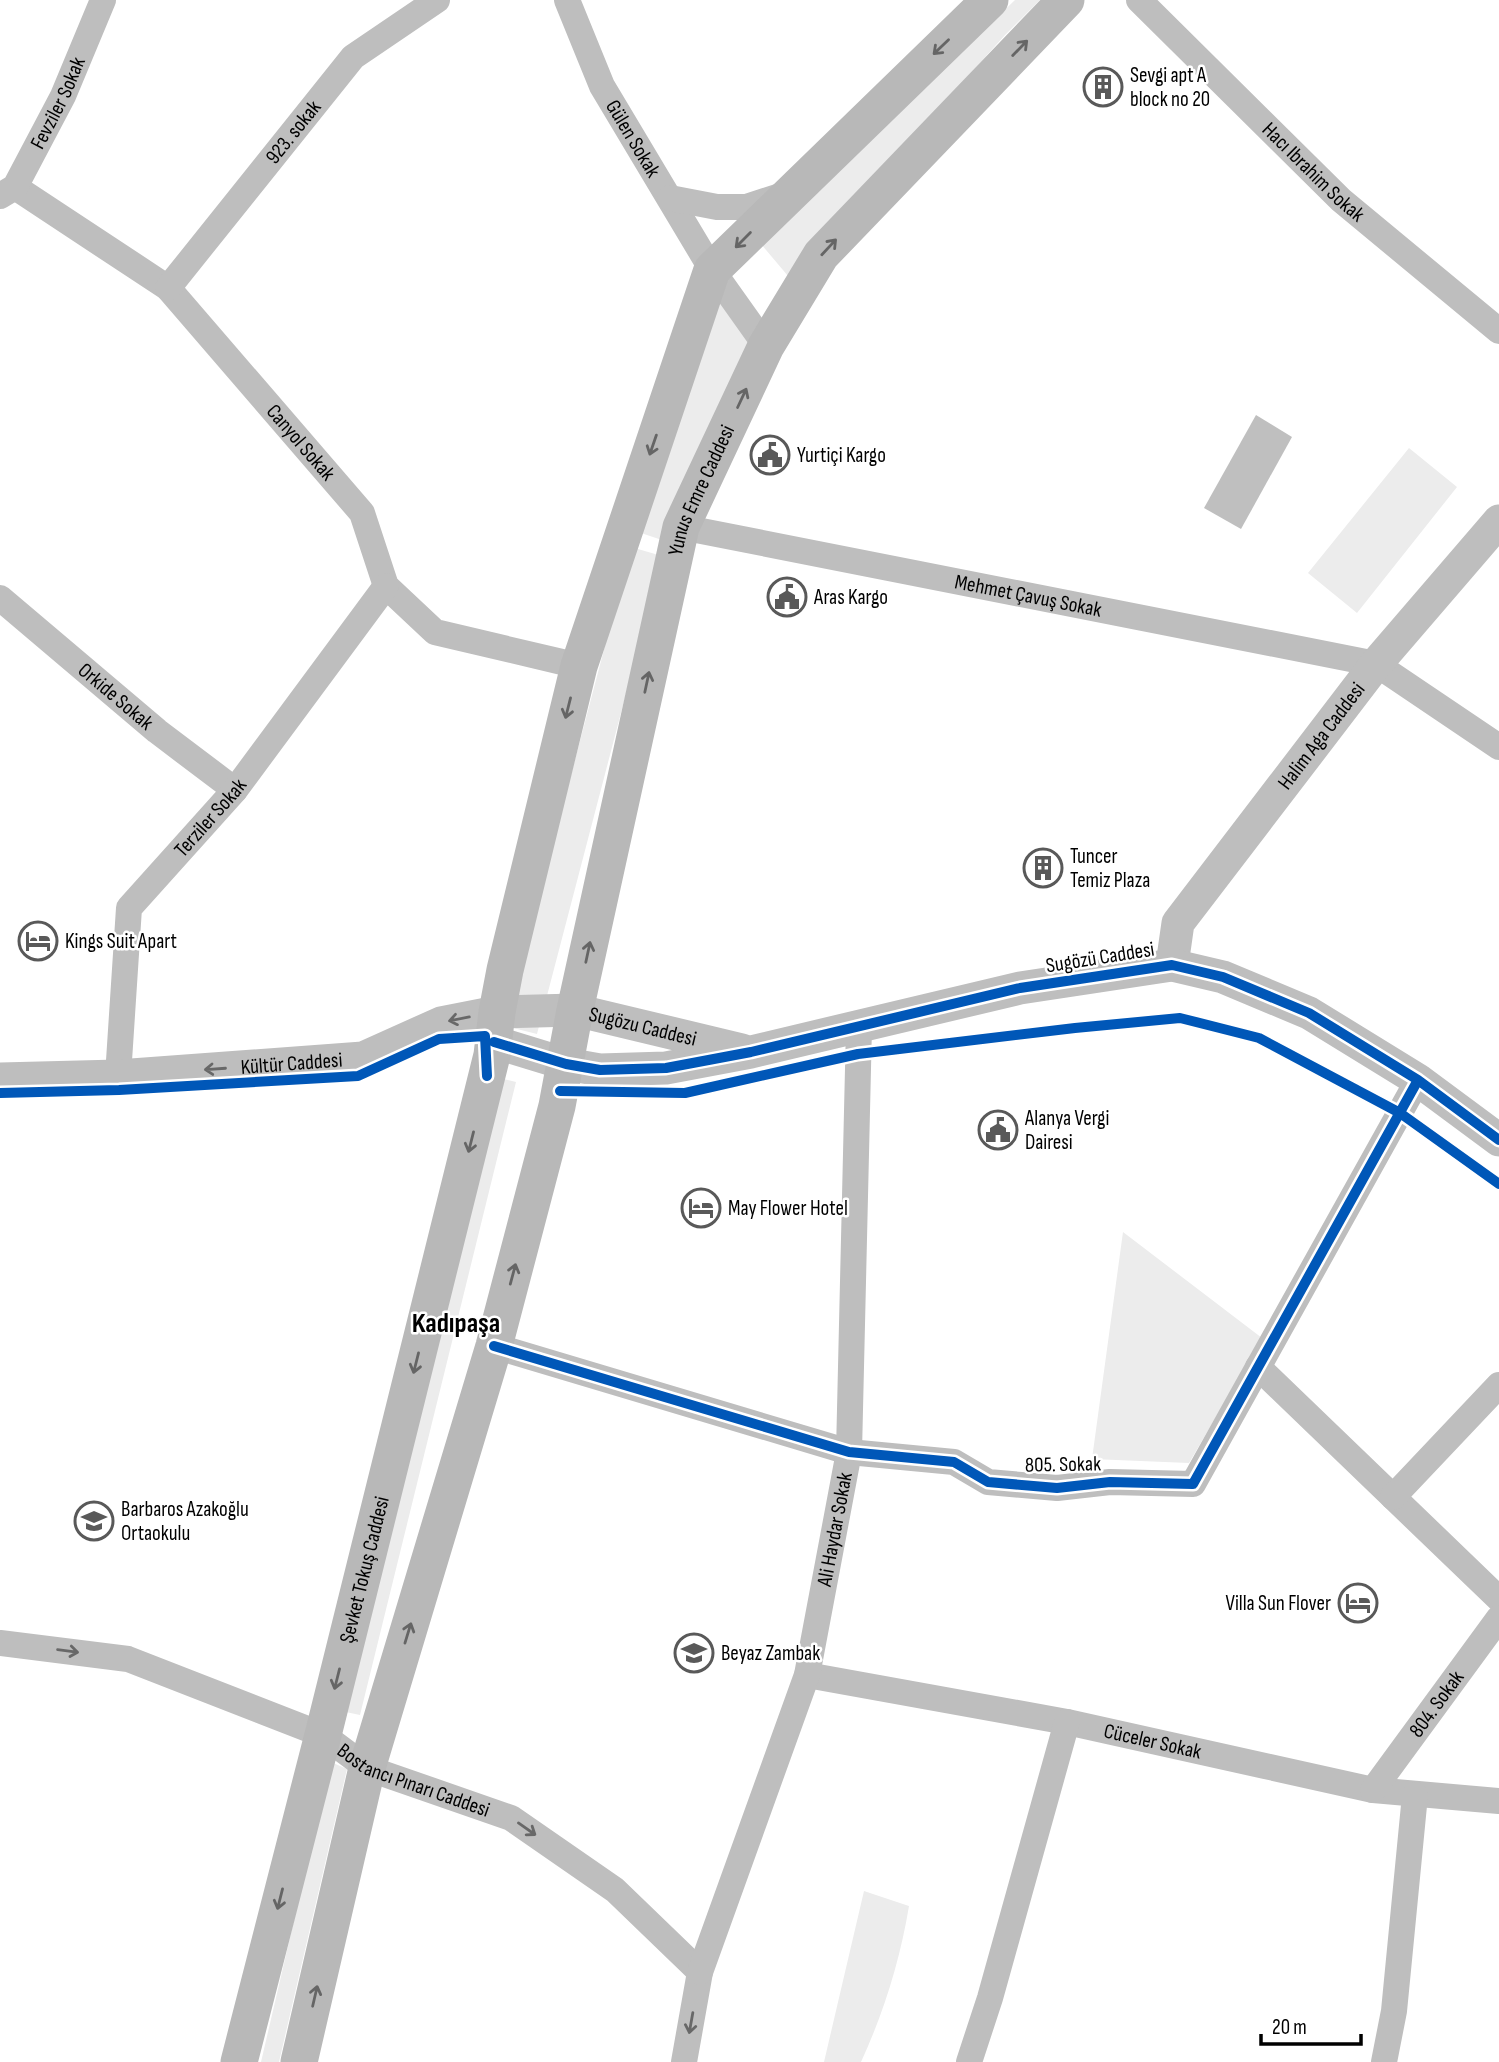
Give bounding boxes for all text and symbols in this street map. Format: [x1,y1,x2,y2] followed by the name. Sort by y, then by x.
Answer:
[933,39,950,56] one-way arrow
[1012,40,1029,57] one-way arrow
[25,53,91,153] street label: Fevziler Sokak
[1130,63,1210,112] place label: Sevgi apt A block no 20
[1082,66,1124,108] building icon: Sevgi apt A block no 20
[260,95,326,169] street label: 923. sokak
[600,95,666,182] street label: Gülen Sokak
[1257,117,1369,227] street label: Hacı Ibrahim Sokak
[735,231,752,248] one-way arrow
[820,239,837,256] one-way arrow
[735,388,749,409] one-way arrow
[261,399,340,486] street label: Canyol Sokak
[663,421,740,558] street label: Yunus Emre Caddesi
[646,434,659,456] one-way arrow
[749,434,791,476] public building icon: Yurtiçi Kargo
[797,443,886,468] place label: Yurtiçi Kargo
[953,569,1104,623] street label: Mehmet Çavuş Sokak
[766,576,808,618] public building icon: Aras Kargo
[813,585,888,610] place label: Aras Kargo
[73,658,158,736] street label: Orkide Sokak
[641,671,654,694] one-way arrow
[1273,678,1370,795] street label: Halim Aga Caddesi
[561,696,574,719] one-way arrow
[169,774,252,862] street label: Terziler Sokak
[1070,844,1150,893] place label: Tuncer Temiz Plaza
[1022,847,1064,889] building icon: Tuncer Temiz Plaza
[17,920,59,962] hotel icon: Kings Suit Apart
[65,929,177,954] place label: Kings Suit Apart
[1044,937,1156,978] street label: Sugözü Caddesi
[581,941,595,964] one-way arrow
[586,1002,699,1052] street label: Sugözu Caddesi
[448,1013,471,1027] one-way arrow
[240,1048,343,1080] street label: Kültür Caddesi
[204,1062,227,1075] one-way arrow
[1024,1106,1109,1155] place label: Alanya Vergi Dairesi
[977,1109,1019,1151] public building icon: Alanya Vergi Dairesi
[464,1131,477,1153] one-way arrow
[680,1187,722,1229] hotel icon: May Flower Hotel
[728,1196,848,1221] place label: May Flower Hotel
[507,1263,520,1285] one-way arrow
[412,1307,500,1340] district label: Kadıpaşa
[408,1351,422,1374] one-way arrow
[1025,1451,1101,1478] street label: 805. Sokak
[812,1470,858,1589] street label: Ali Haydar Sokak
[334,1494,395,1646] street label: Şevket Tokuş Caddesi
[121,1497,249,1546] place label: Barbaros Azakoğlu Ortaokulu
[73,1500,115,1542] school or university icon: Barbaros Azakoğlu Ortaokulu
[1337,1582,1379,1624] hotel icon: Villa Sun Flover
[1225,1591,1331,1616] place label: Villa Sun Flover
[402,1622,415,1644] one-way arrow
[673,1632,715,1674] school or university icon: Beyaz Zambak
[721,1641,820,1666] place label: Beyaz Zambak
[56,1645,79,1658] one-way arrow
[1404,1666,1469,1742] street label: 804. Sokak
[330,1667,343,1690] one-way arrow
[1101,1719,1204,1765] street label: Cüceler Sokak
[332,1738,493,1823] street label: Bostancı Pınarı Caddesi
[517,1822,536,1836] one-way arrow
[273,1888,286,1910] one-way arrow
[309,1985,322,2007] one-way arrow
[1261,2002,1361,2046] scale bar
[684,2011,697,2034] one-way arrow
[1272,2015,1307,2040] text: 20 m

